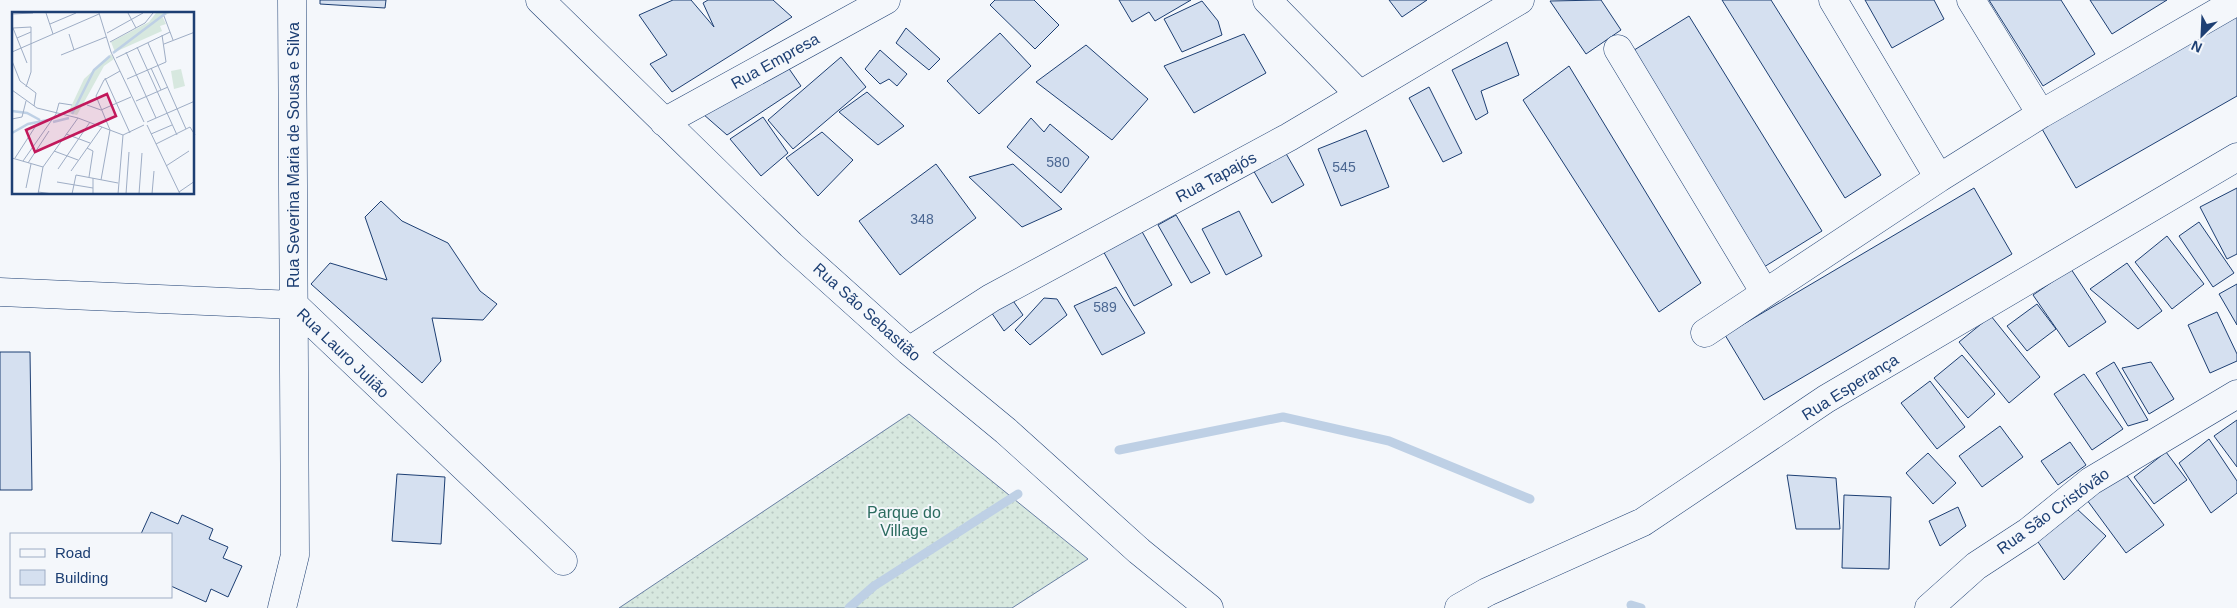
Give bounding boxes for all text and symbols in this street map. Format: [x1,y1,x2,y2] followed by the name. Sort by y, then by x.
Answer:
[2177,10,2227,60] north arrow
[12,12,195,195] inset map
[285,22,302,288] street label: Rua Severina Maria de Sousa e Silva
[728,30,822,92] street label: Rua Empresa
[2189,38,2205,56] text: N
[1173,149,1259,205] street label: Rua Tapajós
[1046,154,1070,170] house number: 580
[1332,159,1356,175] house number: 545
[910,211,934,227] house number: 348
[810,260,924,365] street label: Rua São Sebastião
[1093,299,1117,315] house number: 589
[294,305,392,401] street label: Rua Lauro Julião
[1799,351,1901,423] street label: Rua Esperança
[1994,465,2112,557] street label: Rua São Cristóvão
[867,504,941,539] park label: Parque do Village
[10,533,172,598] legend
[55,544,91,561] text: Road
[55,569,108,586] text: Building

